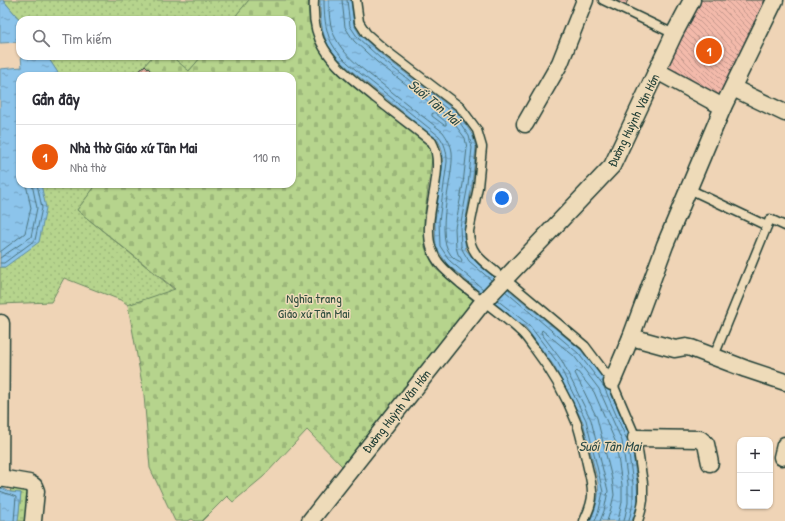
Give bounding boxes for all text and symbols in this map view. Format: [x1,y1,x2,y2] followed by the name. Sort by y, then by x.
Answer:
[16,16,296,60] search box
[30,27,52,49] icon: search
[62,28,112,49] text: Tìm kiếm
[696,36,722,66] pin: 1
[603,70,663,170] street label: Đường Huỳnh Văn Hớn
[405,75,466,131] water label: Suối Tân Mai
[32,87,80,110] text: Gần đây
[70,137,198,158] text: Nhà thờ Giáo xứ Tân Mai
[43,148,47,166] text: 1
[253,148,280,166] text: 110 m
[70,158,106,176] text: Nhà thờ
[492,188,512,208] your location
[278,289,350,322] park label: Nghĩa trang Giáo xứ Tân Mai
[358,365,435,457] street label: Đường Huỳnh Văn Hớn
[579,436,643,455] water label: Suối Tân Mai
[737,437,773,509] map controls
[737,437,773,473] button: +
[737,473,773,509] button: −

